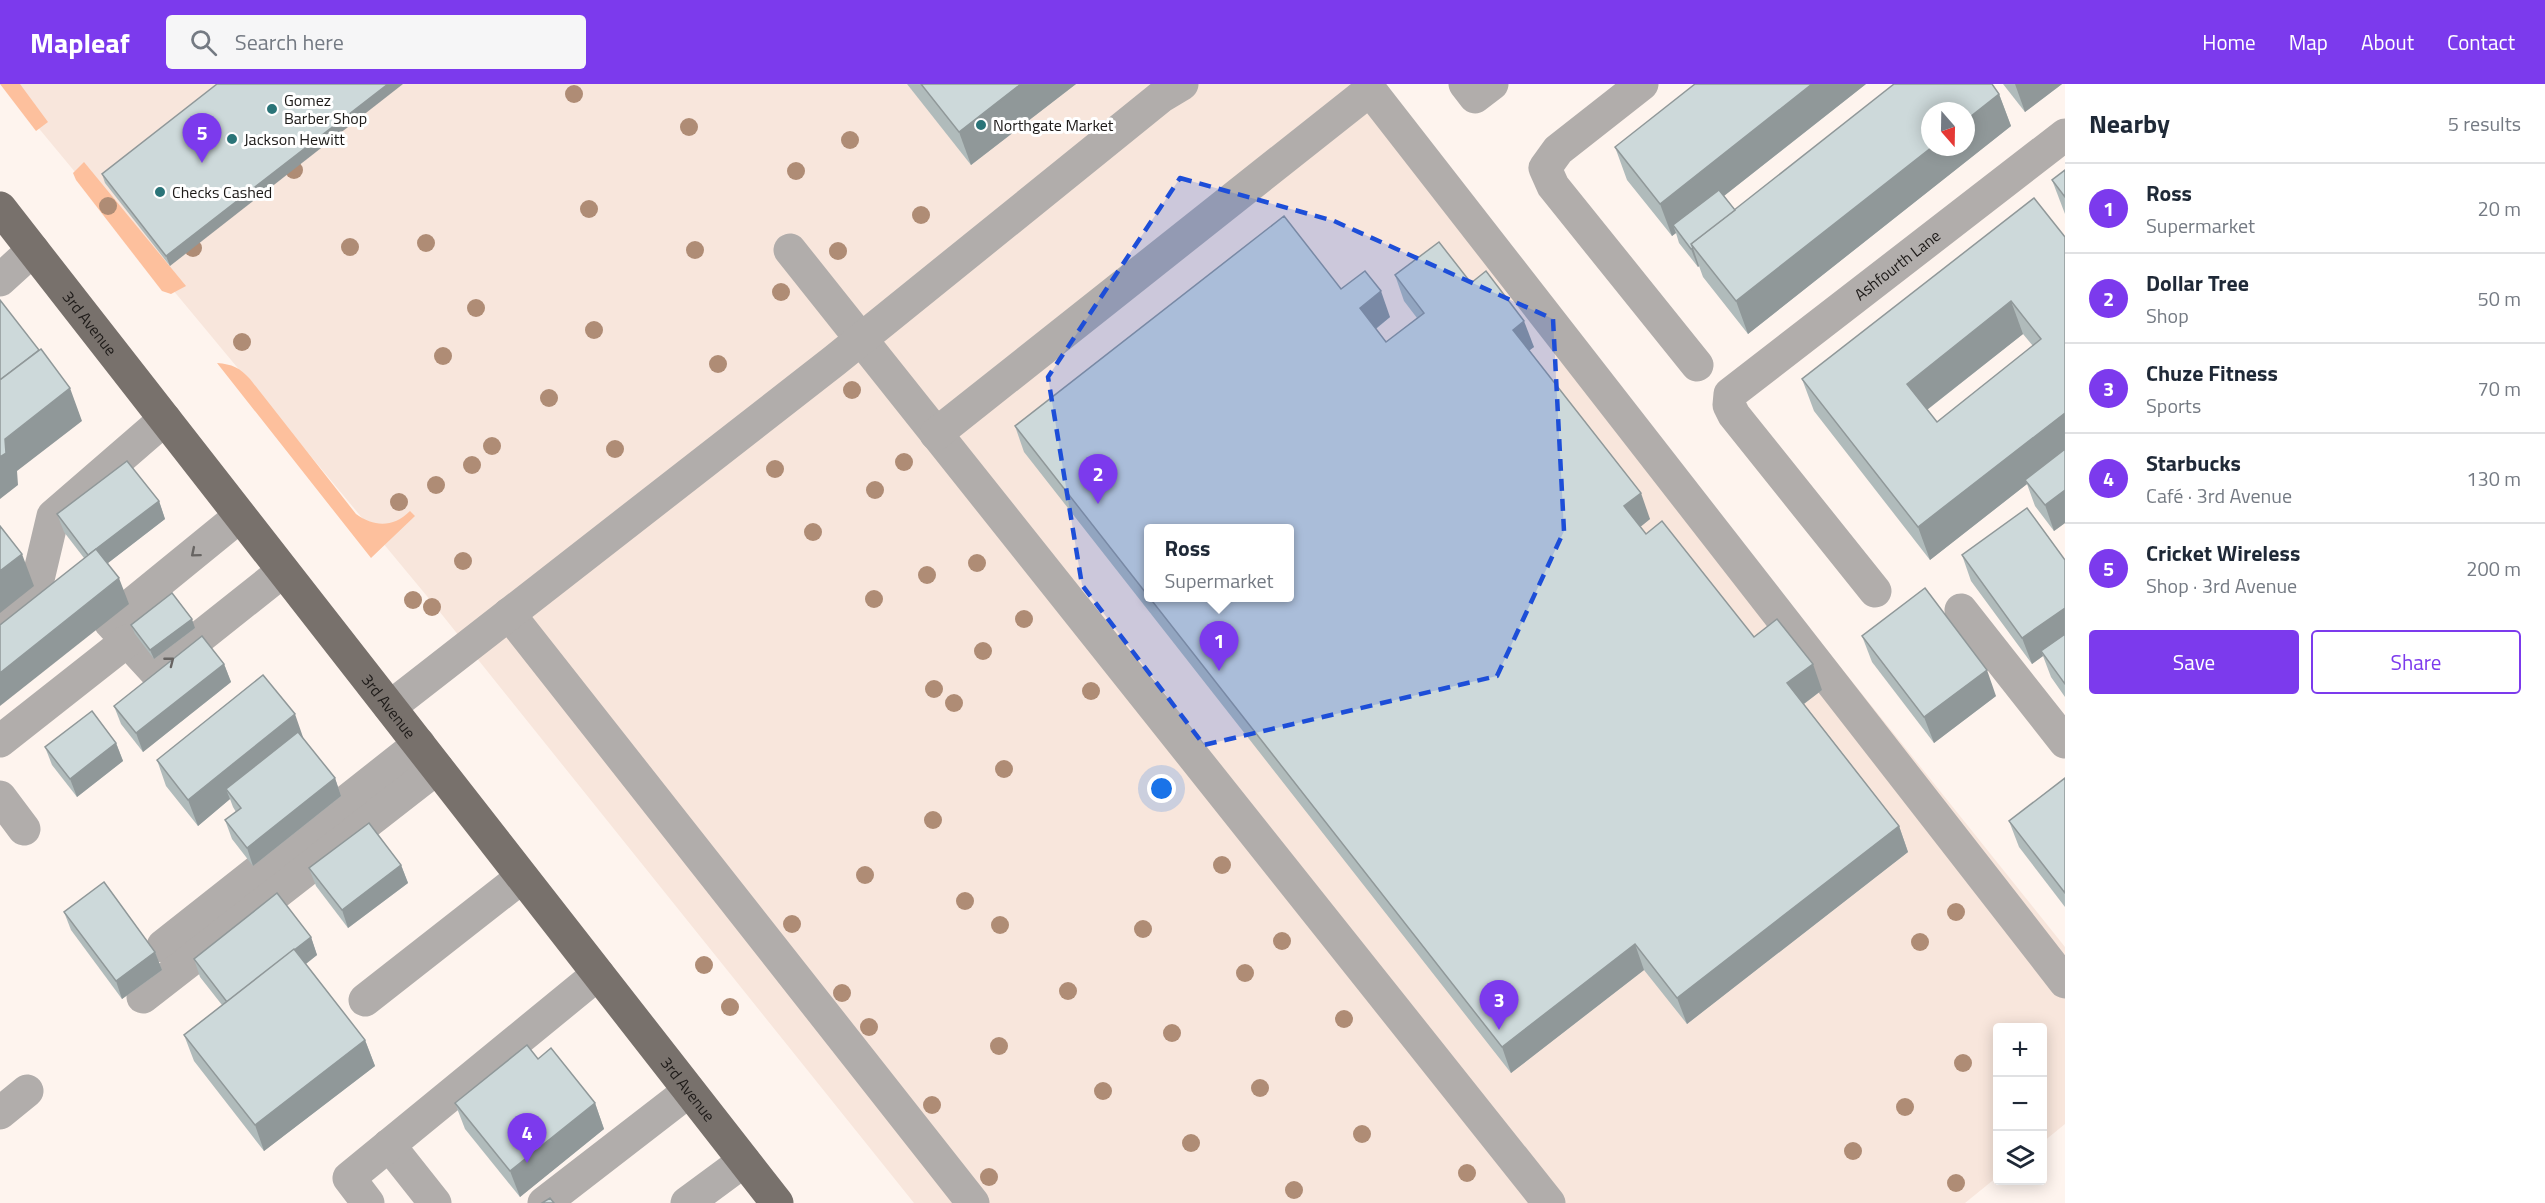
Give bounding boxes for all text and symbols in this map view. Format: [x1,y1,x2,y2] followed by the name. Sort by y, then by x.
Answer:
[166,15,586,69] search box
[30,21,130,64] text: Mapleaf
[235,25,344,59] text: Search here
[187,26,220,59] icon: search
[2202,26,2256,58] text: Home
[2289,26,2328,58] text: Map
[2361,26,2414,58] text: About
[2447,26,2515,58] text: Contact
[284,88,367,130] place label: Gomez Barber Shop
[265,102,279,116] marker: Gomez Barber Shop
[1921,102,1975,156] north arrow
[2089,104,2170,143] text: Nearby
[2448,108,2521,139] text: 5 results
[182,113,222,163] pin: 5
[993,113,1114,137] place label: Northgate Market
[974,118,988,132] marker: Northgate Market
[244,127,345,151] place label: Jackson Hewitt
[225,132,239,146] marker: Jackson Hewitt
[2146,176,2192,210] text: Ross
[172,180,272,204] place label: Checks Cashed
[153,185,167,199] marker: Checks Cashed
[2103,193,2114,224] text: 1
[2477,193,2521,224] text: 20 m
[2146,210,2255,241] text: Supermarket
[1849,224,1945,306] street label: Ashfourth Lane
[2146,266,2249,300] text: Dollar Tree
[2103,283,2114,314] text: 2
[2477,283,2521,314] text: 50 m
[57,286,123,361] street label: 3rd Avenue
[2146,300,2189,331] text: Shop
[2146,356,2278,390] text: Chuze Fitness
[2103,373,2114,404] text: 3
[2477,373,2521,404] text: 70 m
[2146,390,2201,421] text: Sports
[2146,446,2241,480] text: Starbucks
[1078,454,1118,504] pin: 2
[2103,463,2114,494] text: 4
[2466,463,2521,494] text: 130 m
[2146,480,2292,511] text: Café · 3rd Avenue
[1144,524,1294,602] popup
[1164,531,1210,565] text: Ross
[2146,536,2300,570] text: Cricket Wireless
[191,545,202,556] one-way arrow
[2103,553,2114,584] text: 5
[2466,553,2521,584] text: 200 m
[1164,565,1274,596] text: Supermarket
[2146,570,2297,601] text: Shop · 3rd Avenue
[1200,622,1238,671] pin: 1
[2089,630,2299,694] button: Save
[2311,630,2521,694] button: Share
[163,657,174,668] one-way arrow
[356,669,422,744] street label: 3rd Avenue
[1147,774,1176,803] your location
[1480,980,1518,1030] pin: 3
[1993,1023,2047,1185] map controls
[1993,1023,2047,1077] button: +
[655,1052,721,1127] street label: 3rd Avenue
[1993,1077,2047,1131] button: −
[508,1114,546,1163] pin: 4
[1993,1131,2047,1185] button: layers

